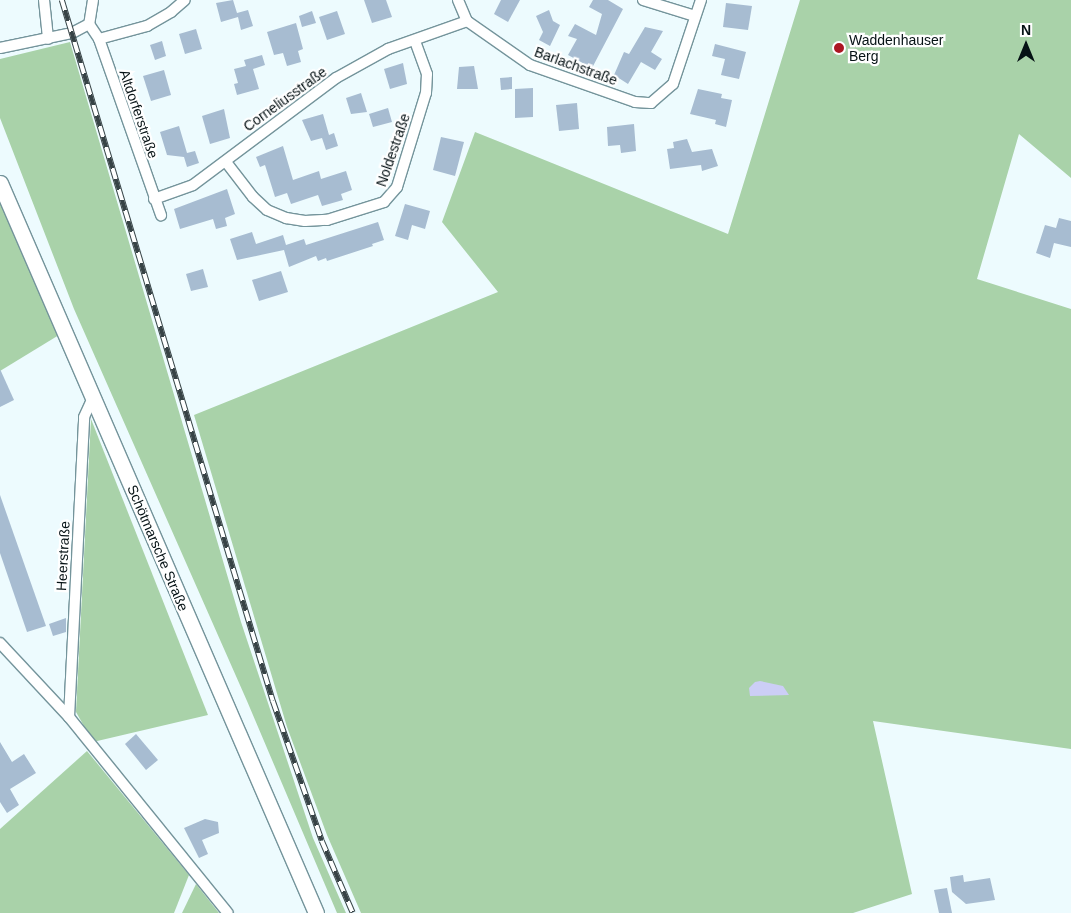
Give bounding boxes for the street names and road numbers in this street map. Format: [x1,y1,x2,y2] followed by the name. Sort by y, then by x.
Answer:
[532,43,620,89] street label: Barlachstraße
[240,63,330,135] street label: Corneliusstraße
[116,67,162,161] street label: Altdorferstraße
[373,111,413,189] street label: Noldestraße
[124,482,192,614] street label: Schötmarsche Straße
[53,521,73,591] street label: Heerstraße

